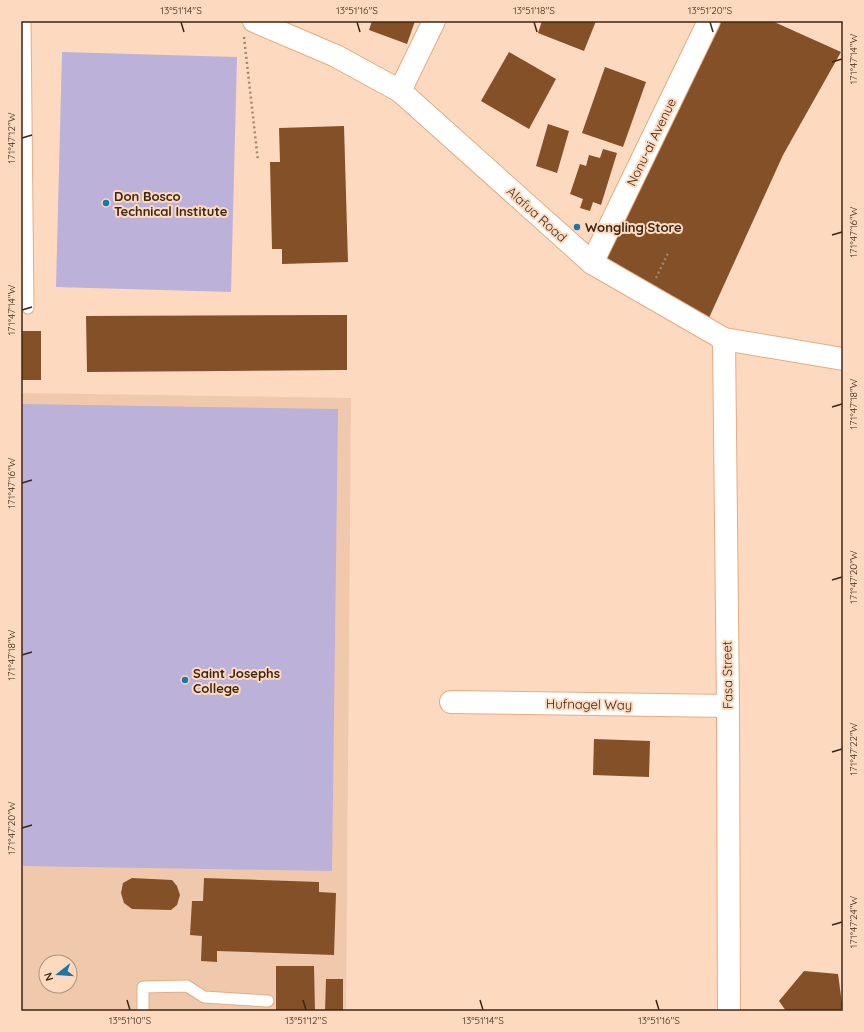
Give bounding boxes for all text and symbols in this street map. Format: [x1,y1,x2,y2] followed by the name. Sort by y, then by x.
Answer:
[160,4,202,17] text: 13°51'14"S
[336,4,378,17] text: 13°51'16"S
[513,4,555,17] text: 13°51'18"S
[688,4,733,17] text: 13°51'20"S
[847,33,860,84] text: 171°47'14"W
[623,95,679,189] street label: Nonu-ai Avenue
[5,112,18,164] text: 171°47'12"W
[504,183,570,245] street label: Alafua Road
[114,188,228,219] place label: Don Bosco Technical Institute
[101,198,111,208] marker: Don Bosco Technical Institute
[847,206,860,257] text: 171°47'16"W
[585,219,682,235] place label: Wongling Store
[572,222,582,232] marker: Wongling Store
[5,284,18,335] text: 171°47'14"W
[847,378,860,429] text: 171°47'18"W
[5,457,18,508] text: 171°47'16"W
[847,550,860,604] text: 171°47'20"W
[5,629,18,680] text: 171°47'18"W
[718,641,736,709] street label: Fasa Street
[193,665,280,696] place label: Saint Josephs College
[180,675,190,685] marker: Saint Josephs College
[546,695,632,713] street label: Hufnagel Way
[847,722,860,775] text: 171°47'22"W
[5,801,18,855] text: 171°47'20"W
[847,895,860,948] text: 171°47'24"W
[38,954,78,994] north arrow
[41,971,56,983] text: N
[109,1014,152,1027] text: 13°51'10"S
[285,1014,327,1027] text: 13°51'12"S
[462,1014,504,1027] text: 13°51'14"S
[638,1014,680,1027] text: 13°51'16"S

